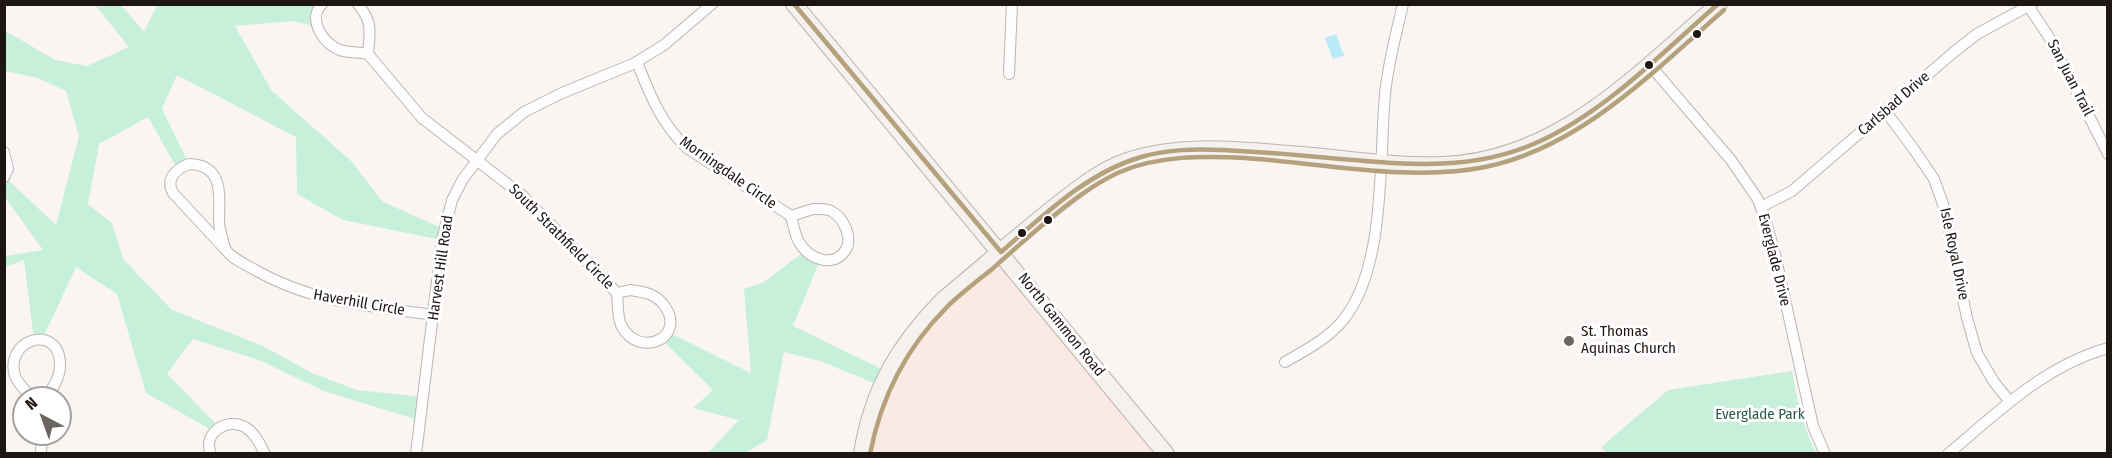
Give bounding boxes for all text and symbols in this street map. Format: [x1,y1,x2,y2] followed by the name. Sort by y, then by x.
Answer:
[1691,28,1703,40] unlabelled marker
[2043,37,2097,119] street label: San Juan Trail
[1643,59,1655,71] unlabelled marker
[1855,68,1933,140] street label: Carlsbad Drive
[676,133,780,213] street label: Morningdale Circle
[505,181,617,293] street label: South Strathfield Circle
[1935,206,1973,302] street label: Isle Royal Drive
[1754,212,1794,308] street label: Everglade Drive
[425,214,457,322] street label: Harvest Hill Road
[1042,214,1054,226] unlabelled marker
[1016,227,1028,239] unlabelled marker
[1014,270,1108,380] street label: North Gammon Road
[312,286,406,320] street label: Haverhill Circle
[1581,323,1676,358] place label: St. Thomas Aquinas Church
[1562,334,1576,348] marker: St. Thomas Aquinas Church
[12,386,72,446] north arrow
[21,393,41,414] text: N
[1715,406,1805,424] park label: Everglade Park

